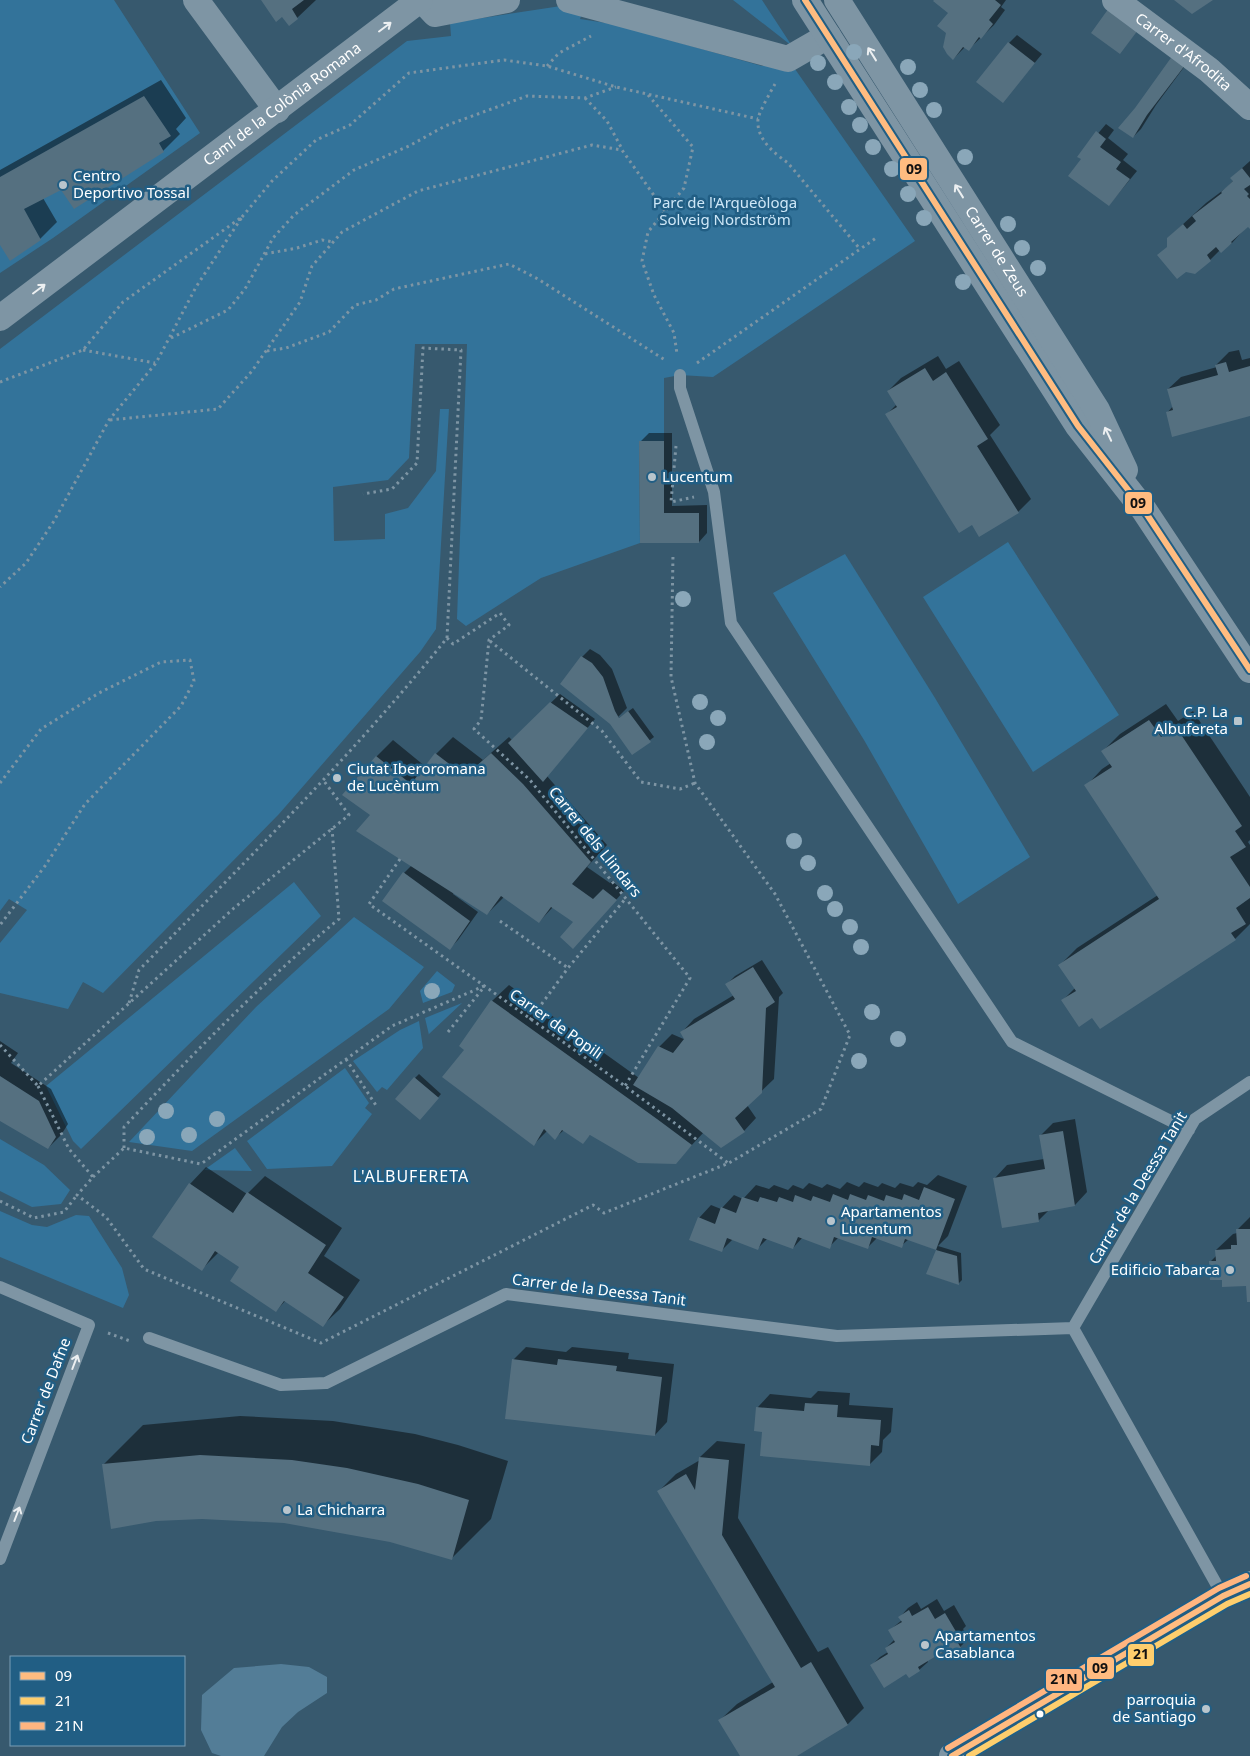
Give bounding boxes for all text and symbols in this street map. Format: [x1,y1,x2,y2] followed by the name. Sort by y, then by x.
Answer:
[1132,8,1237,95] street label: Carrer d'Afrodita
[378,22,392,32] one-way arrow
[199,37,365,170] street label: Camí de la Colònia Romana
[866,48,876,62] one-way arrow
[899,157,928,181] line badge: 09
[906,159,922,178] text: 09
[73,165,190,202] place label: Centro Deportivo Tossal
[57,179,69,191] marker: Centro Deportivo Tossal
[953,185,963,199] one-way arrow
[653,192,797,229] park label: Parc de l'Arqueòloga Solveig Nordström
[961,202,1034,300] street label: Carrer de Zeus
[32,284,46,294] one-way arrow
[1103,427,1113,442] one-way arrow
[662,466,733,486] place label: Lucentum
[646,471,658,483] marker: Lucentum
[1124,491,1153,515] line badge: 09
[1130,493,1146,512] text: 09
[1154,701,1228,738] place label: C.P. La Albufereta
[1232,715,1244,727] marker: C.P. La Albufereta
[347,758,486,795] place label: Ciutat Iberoromana de Lucèntum
[331,772,343,784] marker: Ciutat Iberoromana de Lucèntum
[545,782,647,901] street label: Carrer dels Llindars
[506,984,607,1063] street label: Carrer de Popili
[1084,1107,1191,1268] street label: Carrer de la Deessa Tanit
[353,1165,469,1187] district label: L'ALBUFERETA
[841,1201,942,1238] place label: Apartamentos Lucentum
[825,1215,837,1227] marker: Apartamentos Lucentum
[1111,1259,1220,1279] place label: Edificio Tabarca
[1224,1264,1236,1276] marker: Edificio Tabarca
[511,1268,688,1310] street label: Carrer de la Deessa Tanit
[16,1335,75,1447] street label: Carrer de Dafne
[71,1354,80,1370] one-way arrow
[297,1499,385,1519] place label: La Chicharra
[281,1504,293,1516] marker: La Chicharra
[13,1506,22,1522] one-way arrow
[935,1625,1036,1662] place label: Apartamentos Casablanca
[919,1639,931,1651] marker: Apartamentos Casablanca
[1127,1643,1155,1667] line badge: 21
[1133,1644,1149,1663] text: 21
[10,1656,185,1746] legend
[1086,1656,1115,1680] line badge: 09
[1092,1658,1108,1677] text: 09
[55,1665,72,1685] text: 09
[1045,1668,1083,1692] line badge: 21N
[1050,1669,1078,1688] text: 21N
[1112,1689,1196,1726] place label: parroquia de Santiago
[55,1690,72,1710] text: 21
[1200,1703,1212,1715] marker: parroquia de Santiago
[1035,1709,1045,1719] unlabelled marker
[55,1715,84,1735] text: 21N

